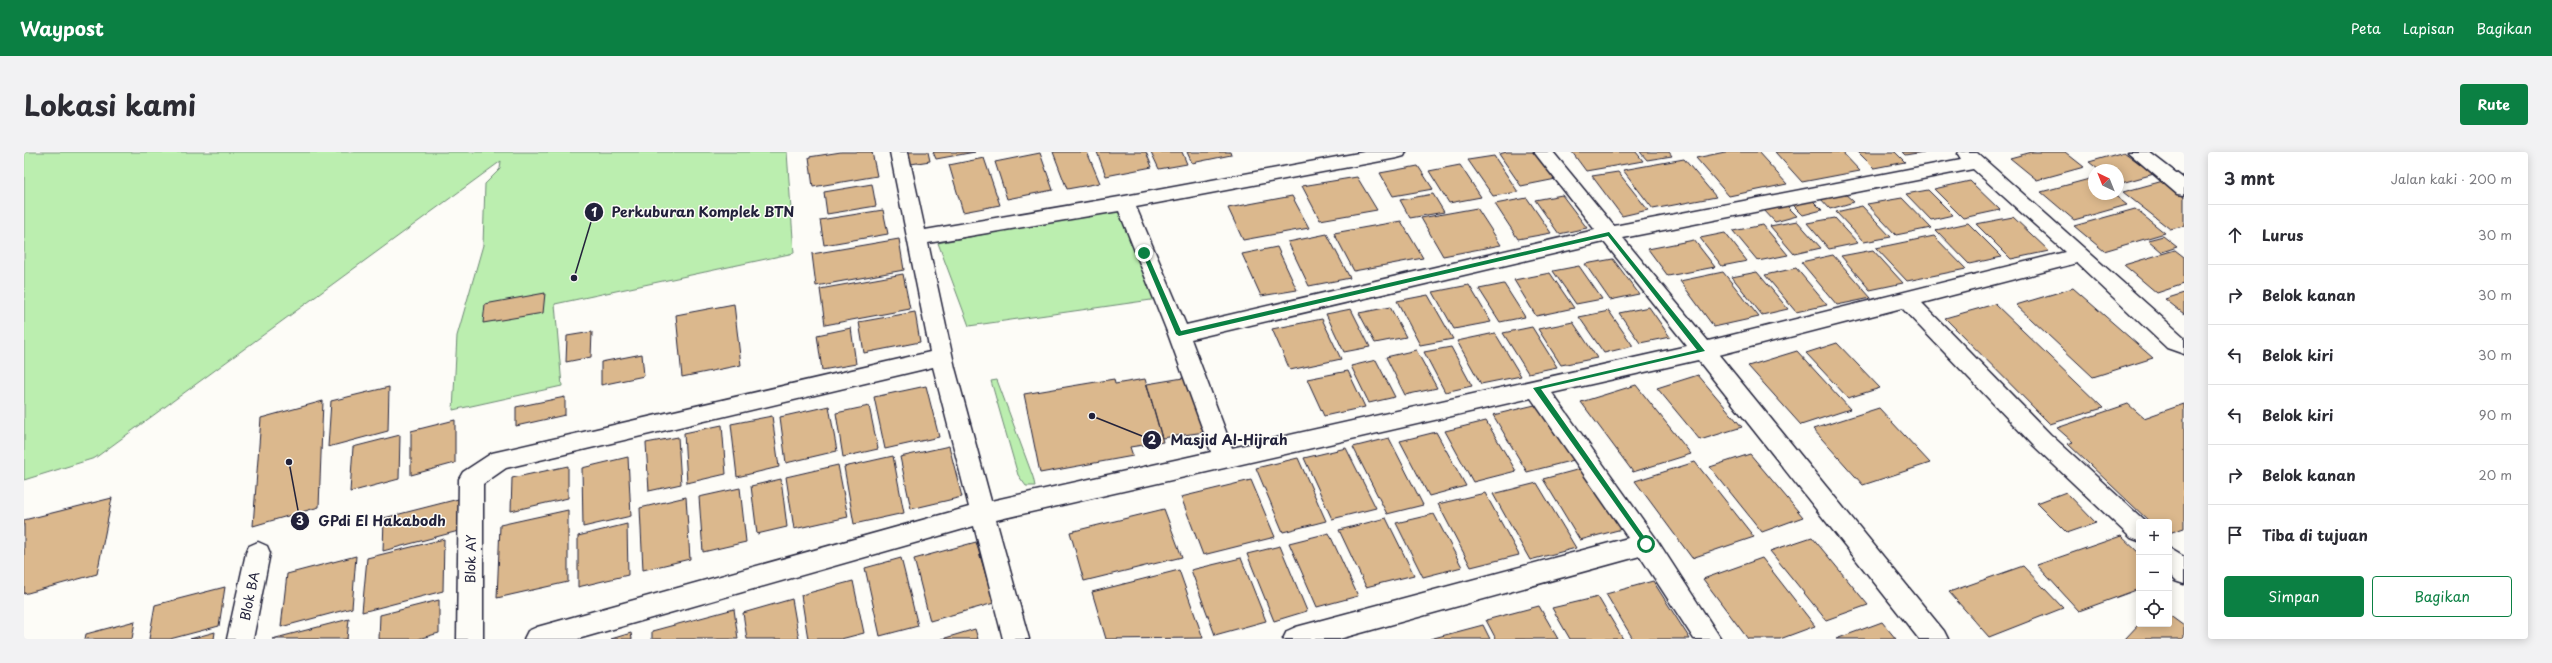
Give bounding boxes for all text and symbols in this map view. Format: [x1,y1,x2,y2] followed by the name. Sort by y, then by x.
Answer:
[20,14,104,42] text: Waypost
[2351,18,2381,39] text: Peta
[2403,18,2454,39] text: Lapisan
[2476,18,2532,39] text: Bagikan
[24,83,196,126] text: Lokasi kami
[2460,84,2528,125] button: Rute
[2088,164,2124,200] north arrow
[2224,165,2275,191] text: 3 mnt
[2391,169,2512,188] text: Jalan kaki · 200 m
[584,199,803,225] callout: Perkuburan Komplek BTN
[612,201,794,222] text: Perkuburan Komplek BTN
[591,203,597,221] text: 1
[2262,223,2303,246] text: Lurus
[2224,224,2246,246] icon: ahead
[2478,225,2512,244] text: 30 m
[1135,244,1153,262] route end
[2262,283,2356,306] text: Belok kanan
[2224,284,2246,306] icon: right
[2478,285,2512,304] text: 30 m
[2262,343,2333,366] text: Belok kiri
[2224,344,2246,366] icon: left
[2478,345,2512,364] text: 30 m
[2262,403,2333,426] text: Belok kiri
[2224,404,2246,426] icon: left
[2479,405,2512,424] text: 90 m
[1142,427,1296,453] callout: Masjid Al-Hijrah
[1170,429,1288,450] text: Masjid Al-Hijrah
[1148,430,1157,448] text: 2
[2262,463,2356,486] text: Belok kanan
[2224,464,2246,486] icon: right
[2478,465,2512,484] text: 20 m
[290,508,454,534] callout: GPdi El Hakabodh
[318,510,446,531] text: GPdi El Hakabodh
[296,511,304,529] text: 3
[2136,519,2172,627] map controls
[2136,519,2172,555] button: +
[2262,523,2368,546] text: Tiba di tujuan
[2224,524,2246,546] icon: arrive
[460,534,480,584] street label: Blok AY
[1637,535,1655,553] route start
[2136,555,2172,591] button: −
[235,570,263,622] street label: Blok BA
[2224,576,2364,617] button: Simpan
[2372,576,2512,617] button: Bagikan
[2136,591,2172,627] button: locate

